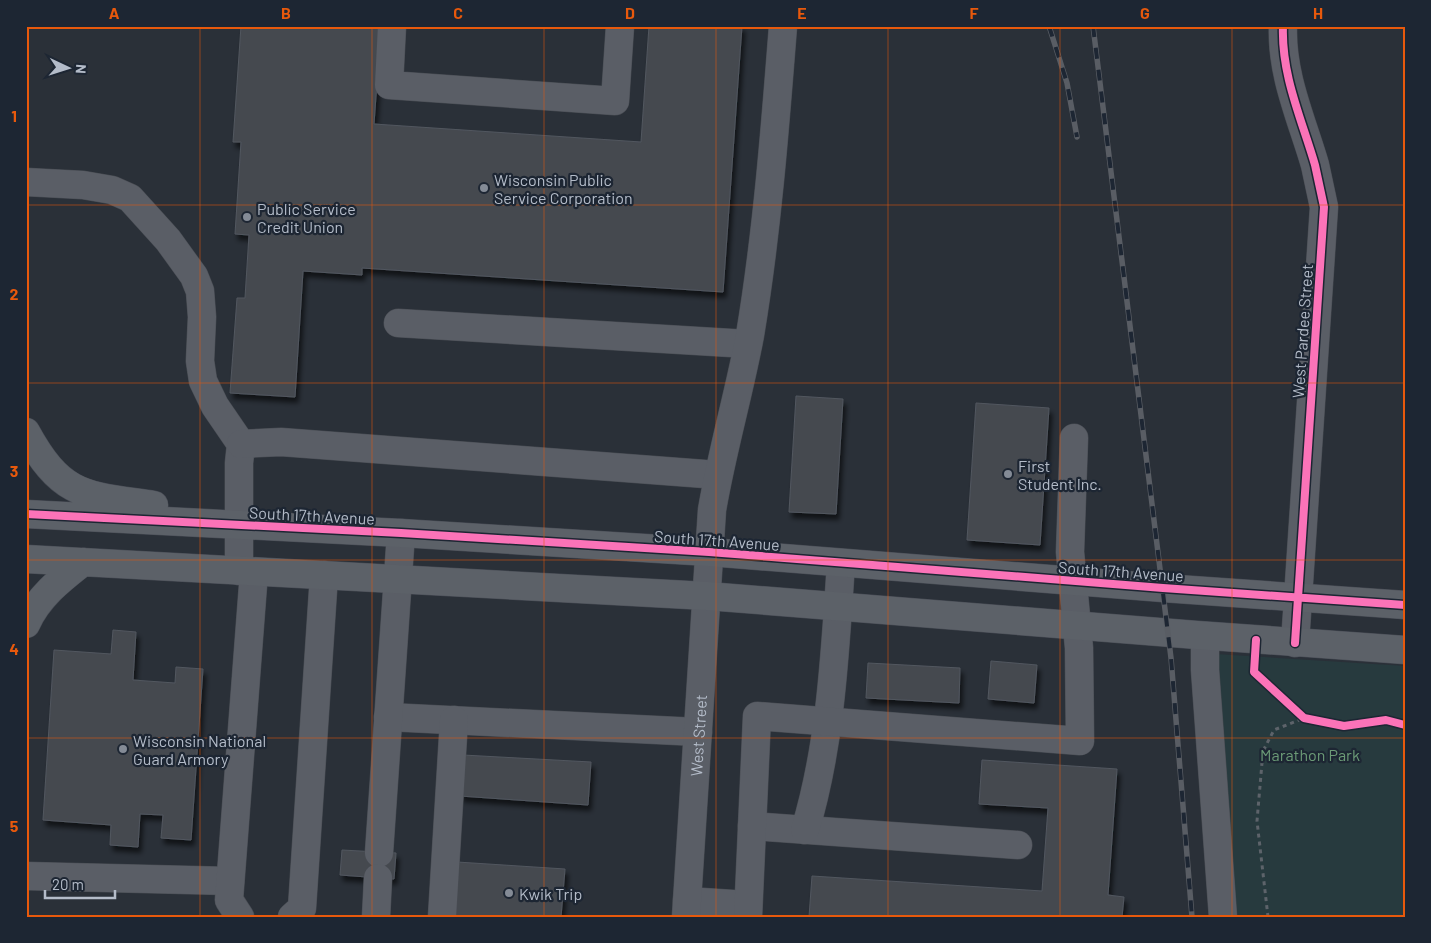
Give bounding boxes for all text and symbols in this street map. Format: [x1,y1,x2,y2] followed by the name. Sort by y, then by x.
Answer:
[109,3,120,22] text: A
[281,3,291,22] text: B
[453,3,463,22] text: C
[625,3,635,22] text: D
[797,3,807,22] text: E
[970,3,979,22] text: F
[1140,3,1150,22] text: G
[1313,3,1323,22] text: H
[42,42,92,92] north arrow
[73,64,90,74] text: N
[11,106,17,125] text: 1
[494,170,633,207] place label: Wisconsin Public Service Corporation
[478,182,490,194] marker: Wisconsin Public Service Corporation
[257,199,356,236] place label: Public Service Credit Union
[241,211,253,223] marker: Public Service Credit Union
[1288,263,1316,399] street label: West Pardee Street
[10,284,19,303] text: 2
[1018,456,1102,493] place label: First Student Inc.
[10,461,18,480] text: 3
[1002,468,1014,480] marker: First Student Inc.
[249,502,375,528] street label: South 17th Avenue
[654,526,780,554] street label: South 17th Avenue
[1058,557,1184,585] street label: South 17th Avenue
[9,639,19,658] text: 4
[686,694,710,777] street label: West Street
[133,731,266,768] place label: Wisconsin National Guard Armory
[117,743,129,755] marker: Wisconsin National Guard Armory
[1260,745,1360,764] park label: Marathon Park
[10,816,19,835] text: 5
[45,868,115,900] scale bar
[52,875,84,893] text: 20 m
[519,884,582,903] place label: Kwik Trip
[503,887,515,899] marker: Kwik Trip

